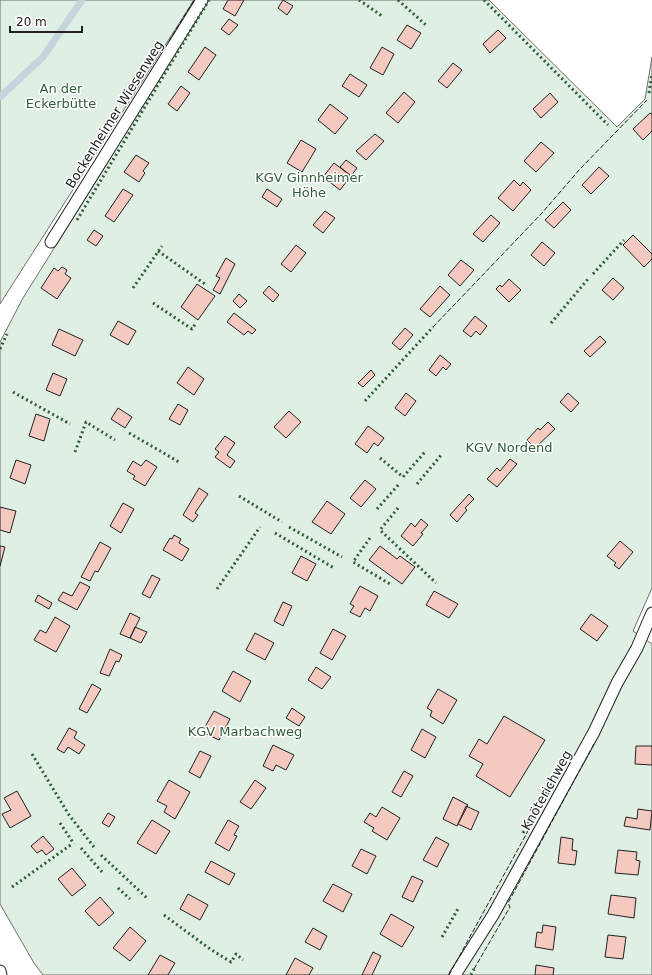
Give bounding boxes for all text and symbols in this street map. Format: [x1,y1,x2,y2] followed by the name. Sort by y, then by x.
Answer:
[10,8,82,34] scale bar
[16,15,47,29] text: 20 m
[63,38,166,191] street label: Bockenheimer Wiesenweg
[26,81,96,111] park label: An der Eckerbütte
[255,170,363,200] park label: KGV Ginnheimer Höhe
[465,440,553,455] park label: KGV Nordend
[188,724,302,739] park label: KGV Marbachweg
[518,748,575,833] street label: Knöterichweg

